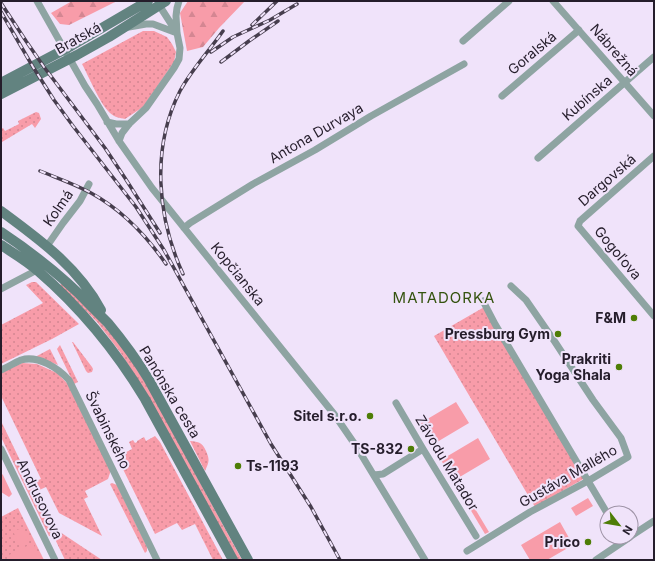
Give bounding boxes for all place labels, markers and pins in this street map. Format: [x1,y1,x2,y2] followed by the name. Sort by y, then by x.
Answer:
[595,309,626,326] place label: F&M
[629,313,639,323] marker: F&M
[445,325,550,342] place label: Pressburg Gym
[553,329,563,339] marker: Pressburg Gym
[535,350,611,383] place label: Prakriti Yoga Shala
[614,362,624,372] marker: Prakriti Yoga Shala
[293,407,362,424] place label: Sitel s.r.o.
[365,411,375,421] marker: Sitel s.r.o.
[351,440,403,457] place label: TS-832
[406,444,416,454] marker: TS-832
[246,457,299,474] place label: Ts-1193
[233,461,243,471] marker: Ts-1193
[545,533,580,550] place label: Prico
[583,537,593,547] marker: Prico

